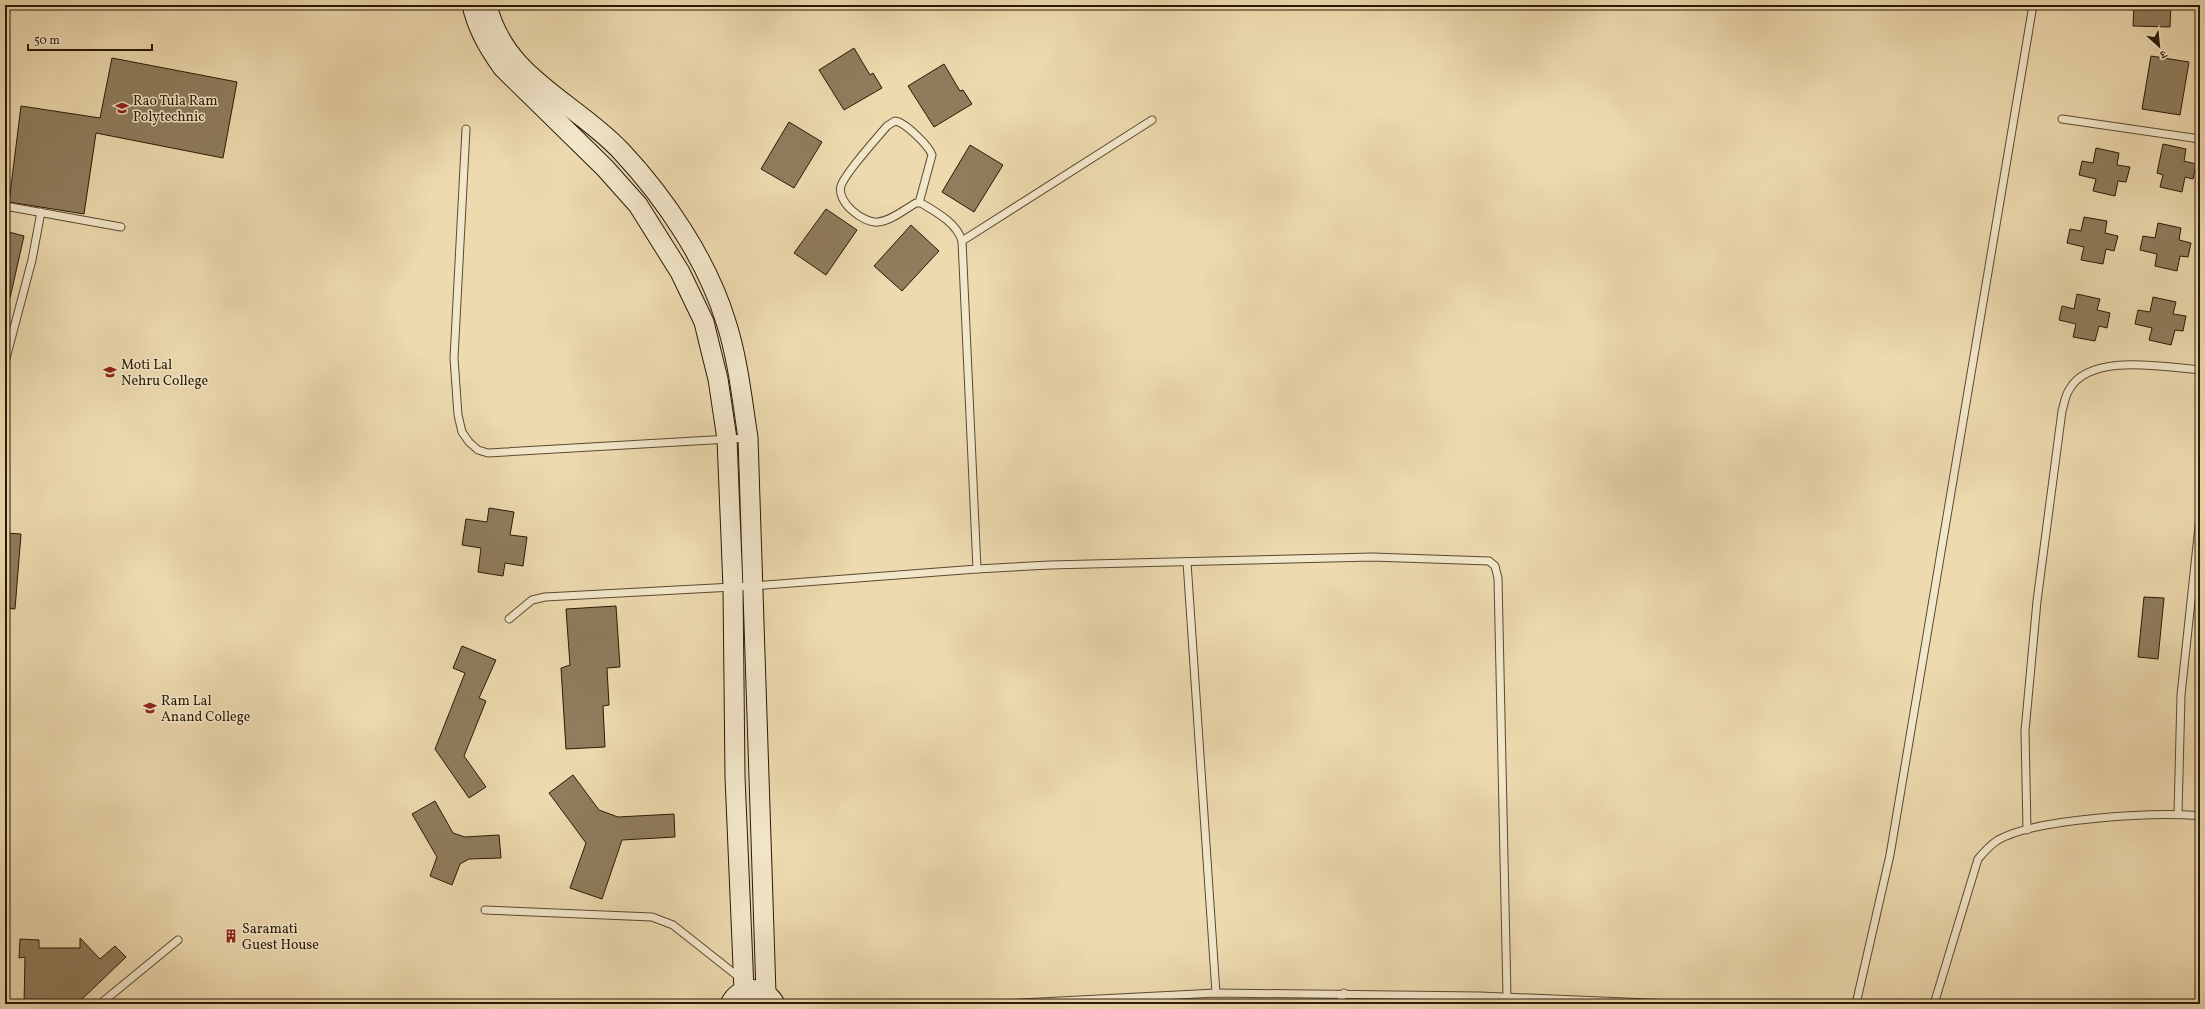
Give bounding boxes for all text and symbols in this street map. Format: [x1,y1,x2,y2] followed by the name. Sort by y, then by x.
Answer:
[28,26,152,52] scale bar
[2139,26,2179,66] north arrow
[34,33,60,49] text: 50 m
[2156,45,2170,62] text: उ
[133,92,218,127] place label: Rao Tula Ram Polytechnic
[114,100,130,116] school or university icon: Rao Tula Ram Polytechnic
[121,356,209,391] place label: Moti Lal Nehru College
[102,364,118,380] school or university icon: Moti Lal Nehru College
[161,692,251,727] place label: Ram Lal Anand College
[142,700,158,716] school or university icon: Ram Lal Anand College
[242,920,319,955] place label: Saramati Guest House
[223,928,239,944] building icon: Saramati Guest House

